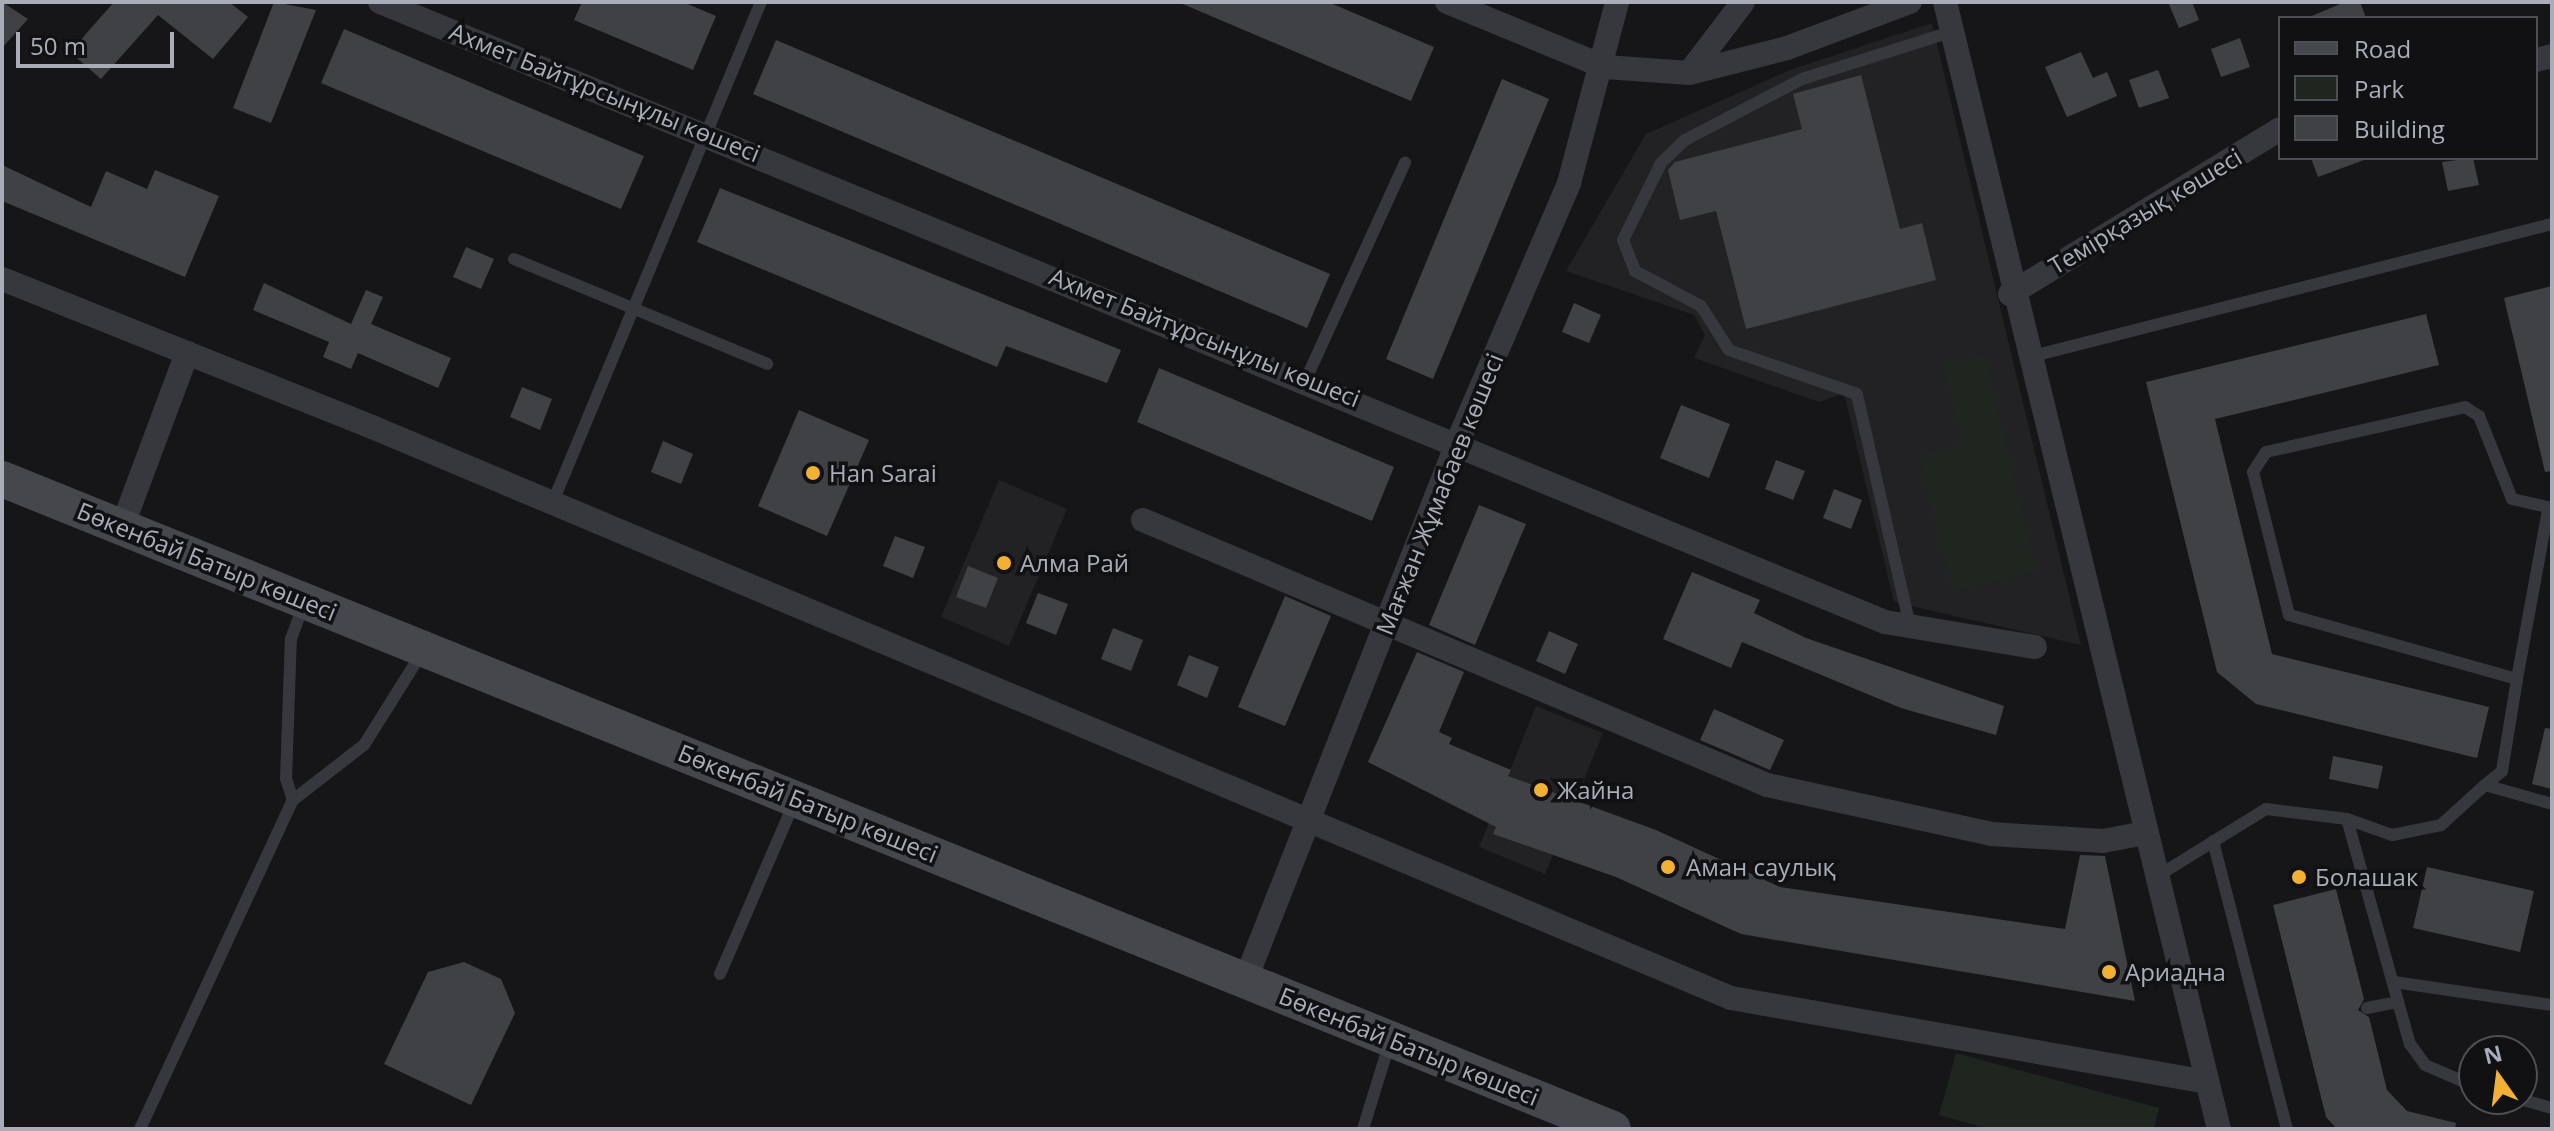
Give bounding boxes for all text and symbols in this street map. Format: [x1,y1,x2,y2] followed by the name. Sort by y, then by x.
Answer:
[20,16,178,66] scale bar
[446,16,764,168] street label: Ахмет Байтұрсынұлы көшесі
[2278,16,2538,160] legend
[30,29,86,62] text: 50 m
[2354,32,2411,65] text: Road
[2354,72,2404,105] text: Park
[2354,112,2445,145] text: Building
[2043,142,2247,280] street label: Темірқазық көшесі
[1046,261,1364,413] street label: Ахмет Байтұрсынұлы көшесі
[1369,349,1509,639] street label: Мағжан Жұмабаев көшесі
[829,459,937,487] place label: Han Sarai
[804,464,822,482] marker: Han Sarai
[73,496,341,626] street label: Бөкенбай Батыр көшесі
[1020,549,1129,577] place label: Алма Рай
[995,554,1013,572] marker: Алма Рай
[674,738,942,868] street label: Бөкенбай Батыр көшесі
[1557,776,1634,804] place label: Жайна
[1532,781,1550,799] marker: Жайна
[1686,853,1836,881] place label: Аман саулық
[1657,856,1679,878] marker: Аман саулық
[2315,863,2418,891] place label: Болашак
[2290,868,2308,886] marker: Болашак
[2125,958,2226,986] place label: Ариадна
[2100,963,2118,981] marker: Ариадна
[1275,981,1543,1111] street label: Бөкенбай Батыр көшесі
[2458,1035,2538,1115] north arrow
[2480,1037,2505,1070] text: N

